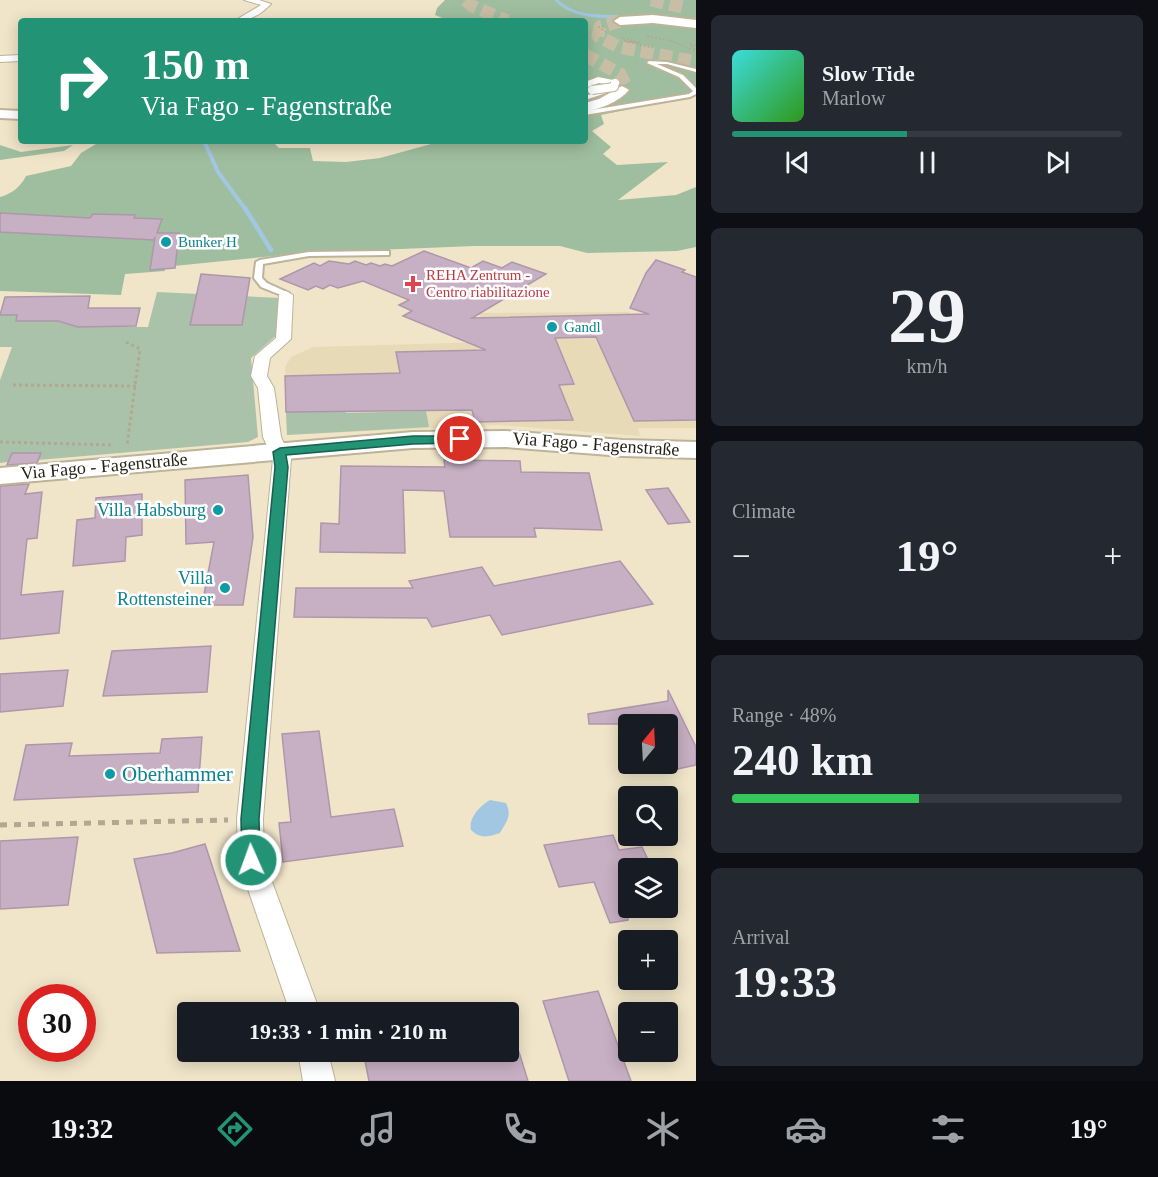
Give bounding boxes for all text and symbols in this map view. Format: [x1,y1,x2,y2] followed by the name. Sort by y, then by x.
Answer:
[42,42,120,120] icon: right
[141,42,250,88] text: 150 m
[822,61,915,86] text: Slow Tide
[822,87,885,109] text: Marlow
[141,91,392,121] text: Via Fago - Fagenstraße
[781,146,814,179] icon: previous
[911,146,944,179] icon: pause
[1041,146,1074,179] icon: next
[178,234,237,250] place label: Bunker H
[159,235,173,249] marker: Bunker H
[426,267,550,300] place label: REHA Zentrum - Centro riabilitazione
[888,272,966,359] text: 29
[404,275,422,293] marker: REHA Zentrum - Centro riabilitazione
[564,319,601,335] place label: Gandl
[545,320,559,334] marker: Gandl
[906,355,948,377] text: km/h
[434,413,485,464] pin
[443,422,476,455] icon: arrive
[512,428,680,460] street label: Via Fago - Fagenstraße
[20,449,188,483] street label: Via Fago - Fagenstraße
[97,500,206,520] place label: Villa Habsburg
[732,500,795,522] text: Climate
[211,503,225,517] marker: Villa Habsburg
[896,531,959,581] text: 19°
[732,538,751,574] text: −
[1103,538,1122,574] text: +
[117,568,213,609] place label: Villa Rottensteiner
[218,581,232,595] marker: Villa Rottensteiner
[732,704,836,726] text: Range · 48%
[618,714,678,774] north arrow
[618,714,678,1062] map controls
[732,735,873,785] text: 240 km
[122,762,233,786] place label: Oberhammer
[103,767,117,781] marker: Oberhammer
[618,786,678,846] button: search
[219,828,283,892] position arrow
[618,858,678,918] button: layers
[732,926,790,948] text: Arrival
[618,930,678,990] button: +
[732,957,837,1007] text: 19:33
[18,984,96,1062] speed limit sign: 30
[618,1002,678,1062] button: −
[249,1019,447,1044] text: 19:33 · 1 min · 210 m
[214,1108,256,1150] icon: directions
[357,1108,399,1150] icon: music
[499,1108,541,1150] icon: phone
[642,1108,684,1150] icon: climate
[785,1108,827,1150] icon: car
[927,1108,969,1150] icon: filters
[50,1114,113,1144] text: 19:32
[1070,1114,1108,1144] text: 19°

